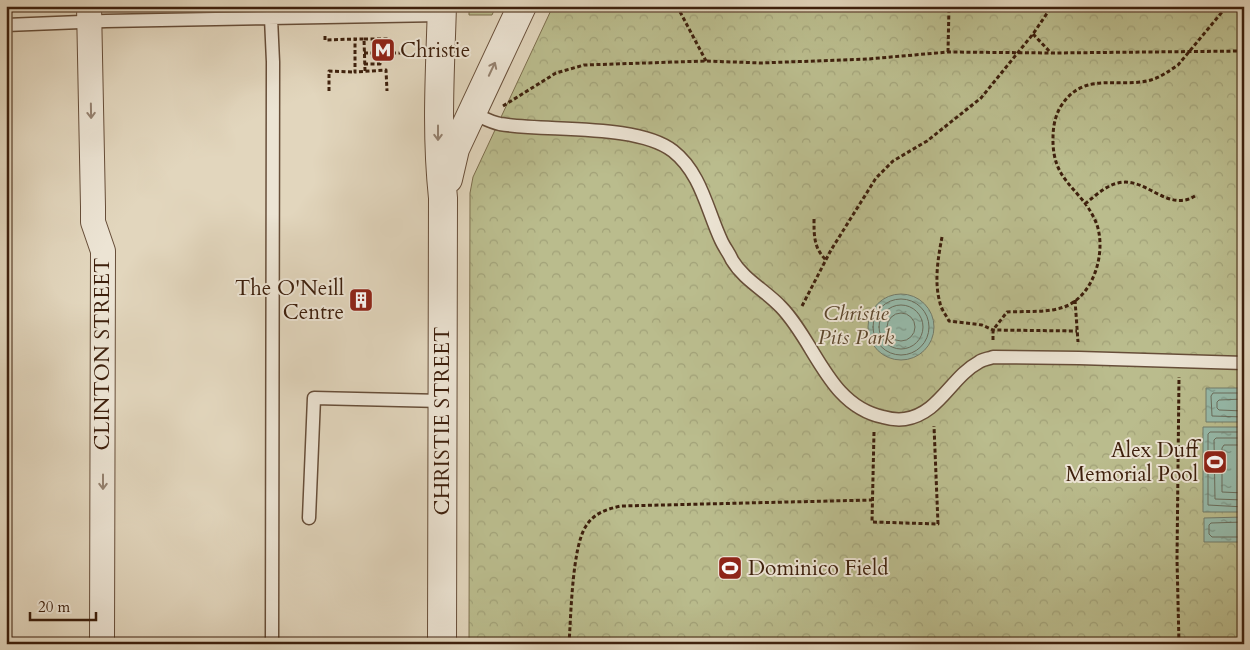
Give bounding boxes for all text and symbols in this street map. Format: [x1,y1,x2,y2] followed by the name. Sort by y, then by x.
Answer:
[400,36,470,65] place label: Christie
[370,37,396,63] metro station icon: Christie
[488,62,498,77] one-way arrow
[86,103,95,119] one-way arrow
[433,125,443,141] one-way arrow
[88,258,117,450] street label: CLINTON STREET
[235,274,344,327] place label: The O'Neill Centre
[348,287,374,313] building icon: The O'Neill Centre
[818,299,895,352] park label: Christie Pits Park
[428,327,457,515] street label: CHRISTIE STREET
[1065,436,1201,489] place label: Alex Duff Memorial Pool
[1202,449,1228,475] sports icon: Alex Duff Memorial Pool
[98,474,108,490] one-way arrow
[748,554,888,583] place label: Dominico Field
[717,555,743,581] sports icon: Dominico Field
[30,590,96,622] scale bar
[38,597,70,617] text: 20 m

